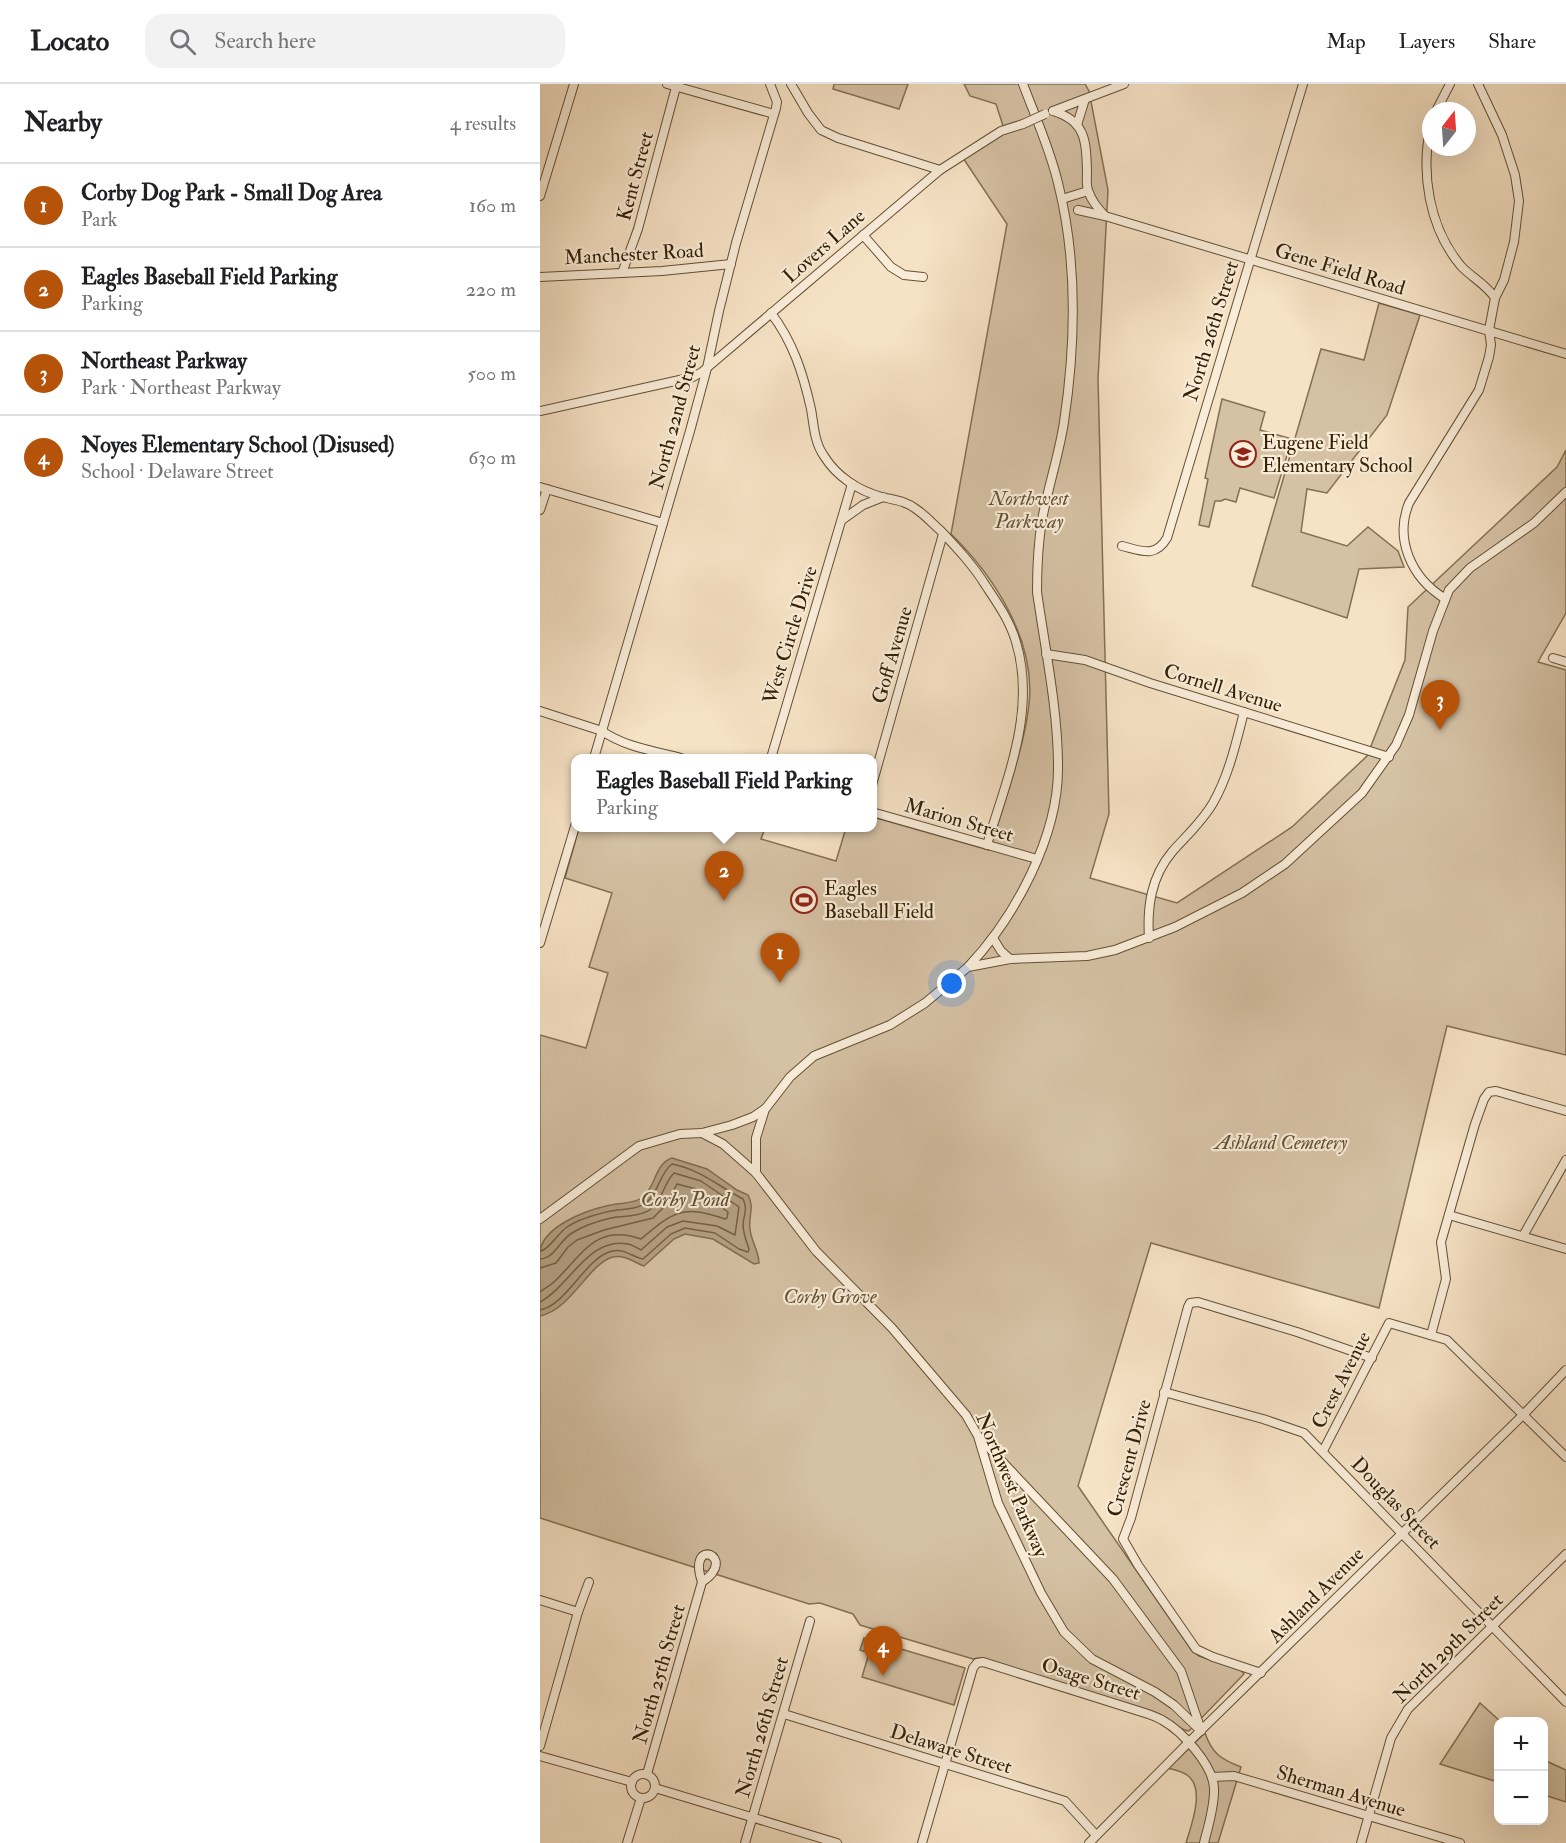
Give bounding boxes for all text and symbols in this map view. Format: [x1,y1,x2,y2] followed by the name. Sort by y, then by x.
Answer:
[145,14,565,68] search box
[30,24,109,59] text: Locato
[166,25,199,58] icon: search
[214,27,316,55] text: Search here
[1326,28,1366,55] text: Map
[1399,28,1455,55] text: Layers
[1488,28,1536,55] text: Share
[1422,102,1476,156] north arrow
[24,107,102,139] text: Nearby
[450,111,516,136] text: 4 results
[611,128,659,223] street label: Kent Street
[81,179,382,207] text: Corby Dog Park - Small Dog Area
[40,193,47,218] text: 1
[469,193,516,218] text: 160 m
[778,204,870,288] street label: Lovers Lane
[81,207,117,232] text: Park
[1272,237,1408,301] street label: Gene Field Road
[564,238,705,270] street label: Manchester Road
[1178,257,1244,404] street label: North 26th Street
[81,263,337,291] text: Eagles Baseball Field Parking
[38,277,49,302] text: 2
[466,277,516,302] text: 220 m
[81,291,143,316] text: Parking
[644,342,706,492] street label: North 22nd Street
[81,347,247,375] text: Northeast Parkway
[40,361,47,386] text: 3
[467,361,516,386] text: 500 m
[81,375,281,400] text: Park · Northeast Parkway
[1262,430,1413,478] place label: Eugene Field Elementary School
[81,431,395,459] text: Noyes Elementary School (Disused)
[1228,439,1258,469] school or university icon: Eugene Field Elementary School
[38,445,49,470] text: 4
[468,445,516,470] text: 630 m
[81,459,274,484] text: School · Delaware Street
[988,486,1070,534] park label: Northwest Parkway
[757,563,823,708] street label: West Circle Drive
[866,604,918,706] street label: Goff Avenue
[1161,658,1285,718] street label: Cornell Avenue
[1420,680,1460,730] pin: 3
[571,754,877,832] popup
[596,767,852,795] text: Eagles Baseball Field Parking
[901,792,1017,848] street label: Marion Street
[596,795,658,820] text: Parking
[704,852,744,901] pin: 2
[824,876,934,924] place label: Eagles Baseball Field
[789,885,819,915] sports icon: Eagles Baseball Field
[760,934,800,983] pin: 1
[937,969,966,998] your location
[1213,1130,1347,1155] park label: Ashland Cemetery
[640,1186,731,1213] water label: Corby Pond
[783,1284,877,1309] park label: Corby Grove
[1306,1327,1376,1433] street label: Crest Avenue
[1101,1397,1157,1519] street label: Crescent Drive
[970,1409,1054,1562] street label: Northwest Parkway
[1346,1452,1447,1555] street label: Douglas Street
[1262,1542,1369,1649] street label: Ashland Avenue
[1388,1587,1509,1708] street label: North 29th Street
[627,1601,691,1747] street label: North 25th Street
[864,1626,902,1676] pin: 4
[1039,1652,1144,1706] street label: Osage Street
[730,1653,794,1800] street label: North 26th Street
[1494,1717,1548,1825] map controls
[1494,1717,1548,1771] button: +
[887,1719,1016,1780] street label: Delaware Street
[1273,1760,1409,1822] street label: Sherman Avenue
[1494,1771,1548,1825] button: −

